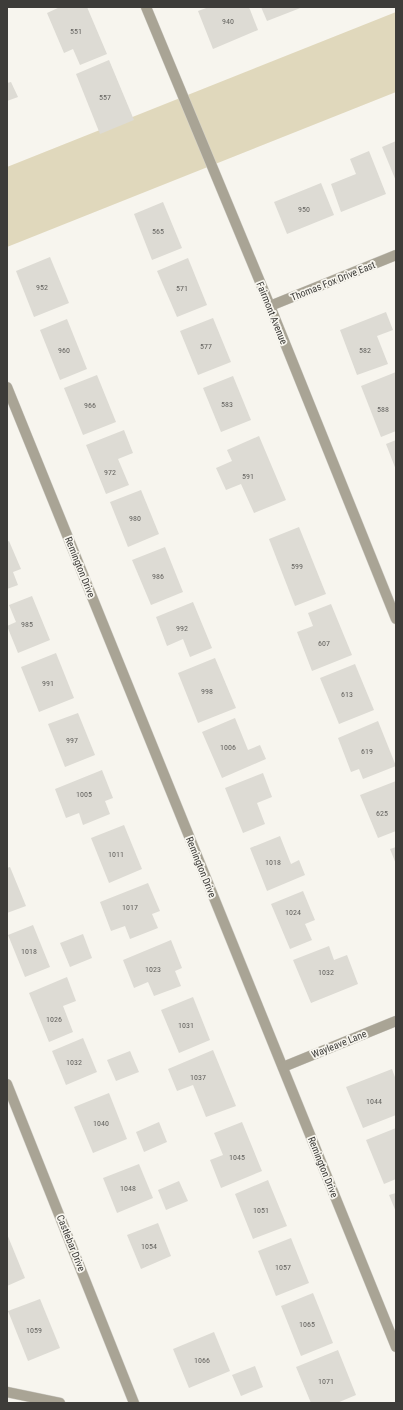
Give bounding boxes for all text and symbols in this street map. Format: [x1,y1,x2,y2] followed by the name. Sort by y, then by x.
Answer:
[222,17,234,26] house number: 940
[70,27,82,36] house number: 551
[99,93,111,102] house number: 557
[298,205,310,214] house number: 950
[152,227,164,236] house number: 565
[289,259,377,303] street label: Thomas Fox Drive East
[254,280,290,346] street label: Fairmont Avenue
[36,283,48,292] house number: 952
[176,284,188,293] house number: 571
[200,342,212,351] house number: 577
[58,346,70,355] house number: 960
[359,346,371,355] house number: 582
[221,400,233,409] house number: 583
[84,401,96,410] house number: 966
[377,405,389,414] house number: 588
[104,468,116,477] house number: 972
[242,472,254,481] house number: 591
[129,514,141,523] house number: 980
[63,535,97,599] street label: Remington Drive
[291,562,303,571] house number: 599
[152,572,164,581] house number: 986
[21,620,33,629] house number: 985
[176,624,188,633] house number: 992
[318,639,330,648] house number: 607
[42,679,54,688] house number: 991
[201,687,213,696] house number: 998
[341,690,353,699] house number: 613
[66,736,78,745] house number: 997
[220,743,236,752] house number: 1006
[361,747,373,756] house number: 619
[76,790,92,799] house number: 1005
[376,809,388,818] house number: 625
[184,835,218,899] street label: Remington Drive
[108,850,124,859] house number: 1011
[265,858,281,867] house number: 1018
[122,903,138,912] house number: 1017
[285,908,301,917] house number: 1024
[21,947,37,956] house number: 1018
[145,965,161,974] house number: 1023
[318,968,334,977] house number: 1032
[46,1015,62,1024] house number: 1026
[178,1021,194,1030] house number: 1031
[310,1028,368,1060] street label: Wayleave Lane
[66,1058,82,1067] house number: 1032
[190,1073,206,1082] house number: 1037
[366,1097,382,1106] house number: 1044
[93,1119,109,1128] house number: 1040
[306,1135,340,1199] street label: Remington Drive
[229,1153,245,1162] house number: 1045
[120,1184,136,1193] house number: 1048
[253,1206,269,1215] house number: 1051
[55,1213,87,1273] street label: Castlebar Drive
[141,1242,157,1251] house number: 1054
[275,1263,291,1272] house number: 1057
[299,1320,315,1329] house number: 1065
[26,1326,42,1335] house number: 1059
[194,1356,210,1365] house number: 1066
[318,1377,334,1386] house number: 1071

